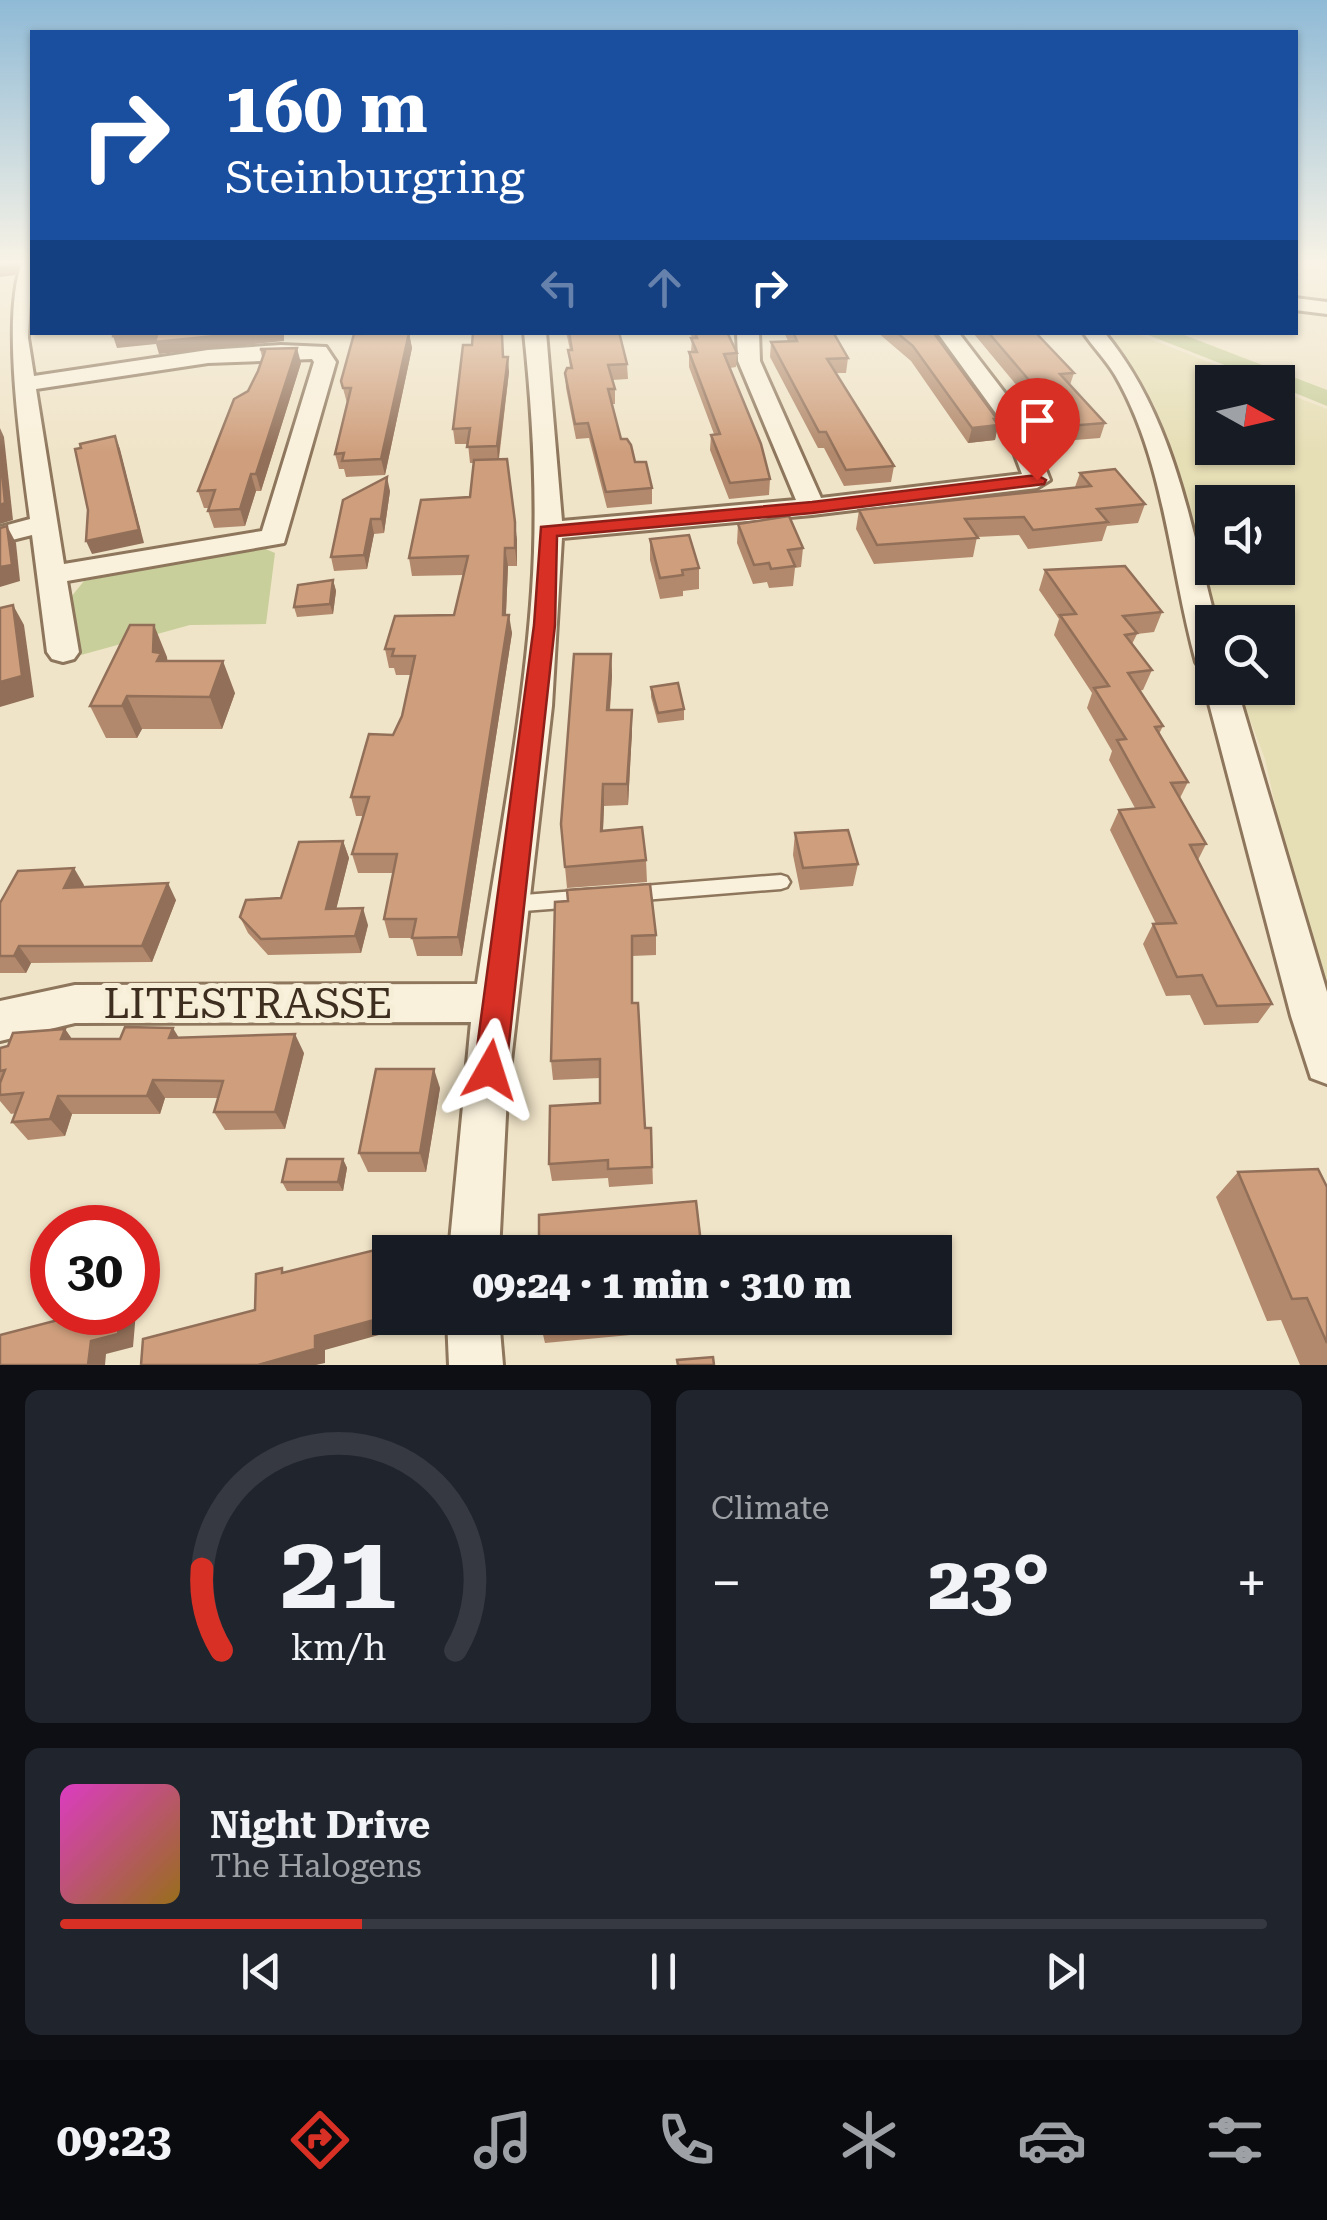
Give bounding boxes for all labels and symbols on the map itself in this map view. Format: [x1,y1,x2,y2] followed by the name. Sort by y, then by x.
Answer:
[1195,365,1295,465] north arrow
[995,378,1080,481] pin
[103,979,393,1028] street label: LITESTRASSE
[438,1018,542,1122] position arrow
[30,1205,160,1335] speed limit sign: 30

